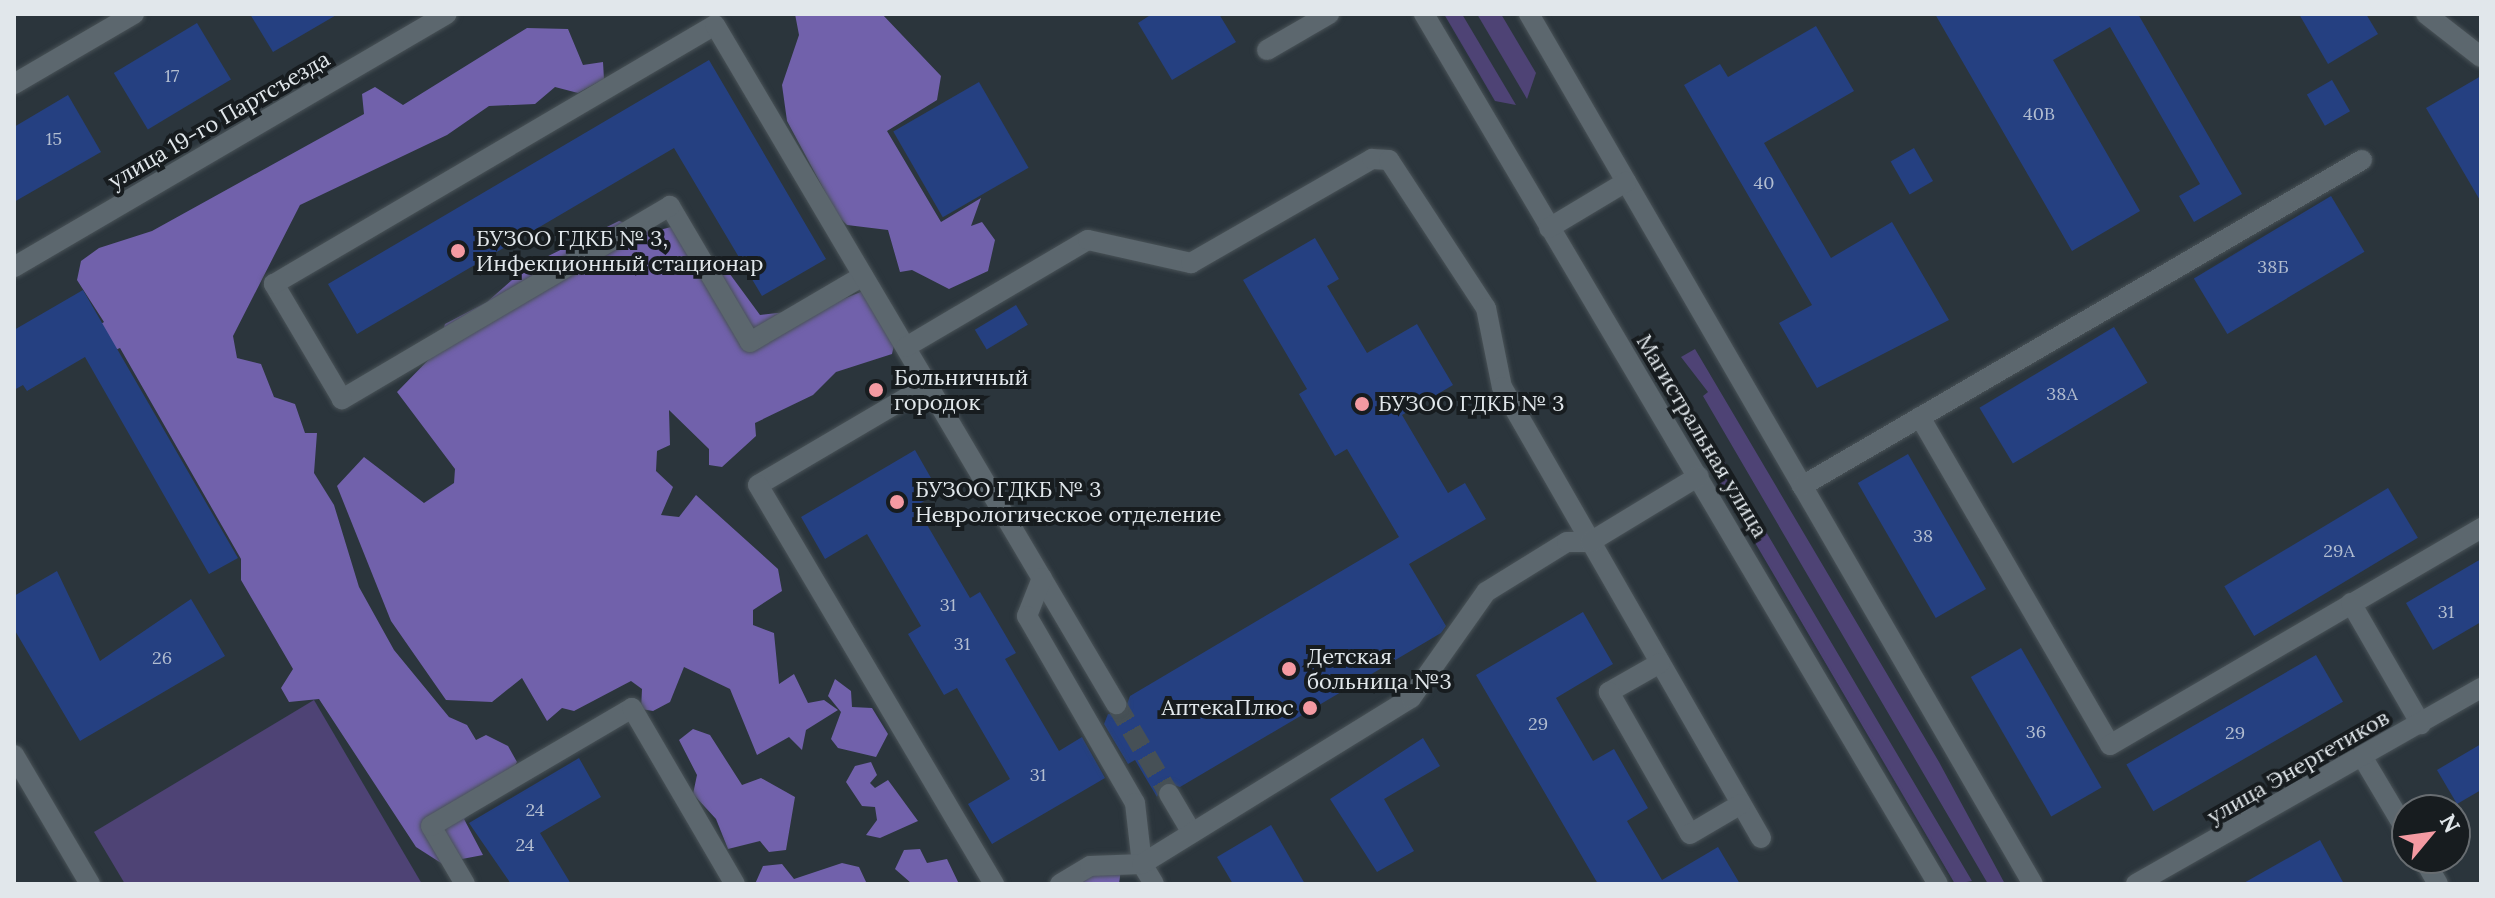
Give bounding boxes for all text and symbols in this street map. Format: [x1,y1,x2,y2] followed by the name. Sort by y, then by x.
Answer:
[103,46,335,194] street label: улица 19-го Партсъезда
[165,65,179,87] house number: 17
[2023,103,2055,125] house number: 40В
[46,128,62,150] house number: 15
[1754,172,1774,194] house number: 40
[476,225,763,276] place label: БУЗОО ГДКБ № 3, Инфекционный стационар
[447,240,469,262] marker: БУЗОО ГДКБ № 3, Инфекционный стационар
[2257,256,2289,278] house number: 38Б
[1631,330,1773,542] street label: Магистральная улица
[894,364,1028,416] place label: Больничный городок
[865,379,887,401] marker: Больничный городок
[2046,383,2078,405] house number: 38А
[1378,391,1565,417] place label: БУЗОО ГДКБ № 3
[1353,395,1371,413] marker: БУЗОО ГДКБ № 3
[915,476,1221,528] place label: БУЗОО ГДКБ № 3 Неврологическое отделение
[886,491,908,513] marker: БУЗОО ГДКБ № 3 Неврологическое отделение
[1913,525,1933,547] house number: 38
[2323,540,2355,562] house number: 29А
[940,594,956,616] house number: 31
[2438,601,2454,623] house number: 31
[954,633,970,655] house number: 31
[1307,643,1452,694] place label: Детская больница №3
[152,647,172,669] house number: 26
[1278,658,1300,680] marker: Детская больница №3
[1161,695,1294,721] place label: АптекаПлюс
[1301,699,1319,717] marker: АптекаПлюс
[2202,704,2394,830] street label: улица Энергетиков
[1528,713,1548,735] house number: 29
[2026,721,2046,743] house number: 36
[2225,722,2245,744] house number: 29
[1030,764,1046,786] house number: 31
[2391,794,2471,874] north arrow
[525,799,545,821] house number: 24
[2434,809,2467,838] text: N
[515,834,535,856] house number: 24

